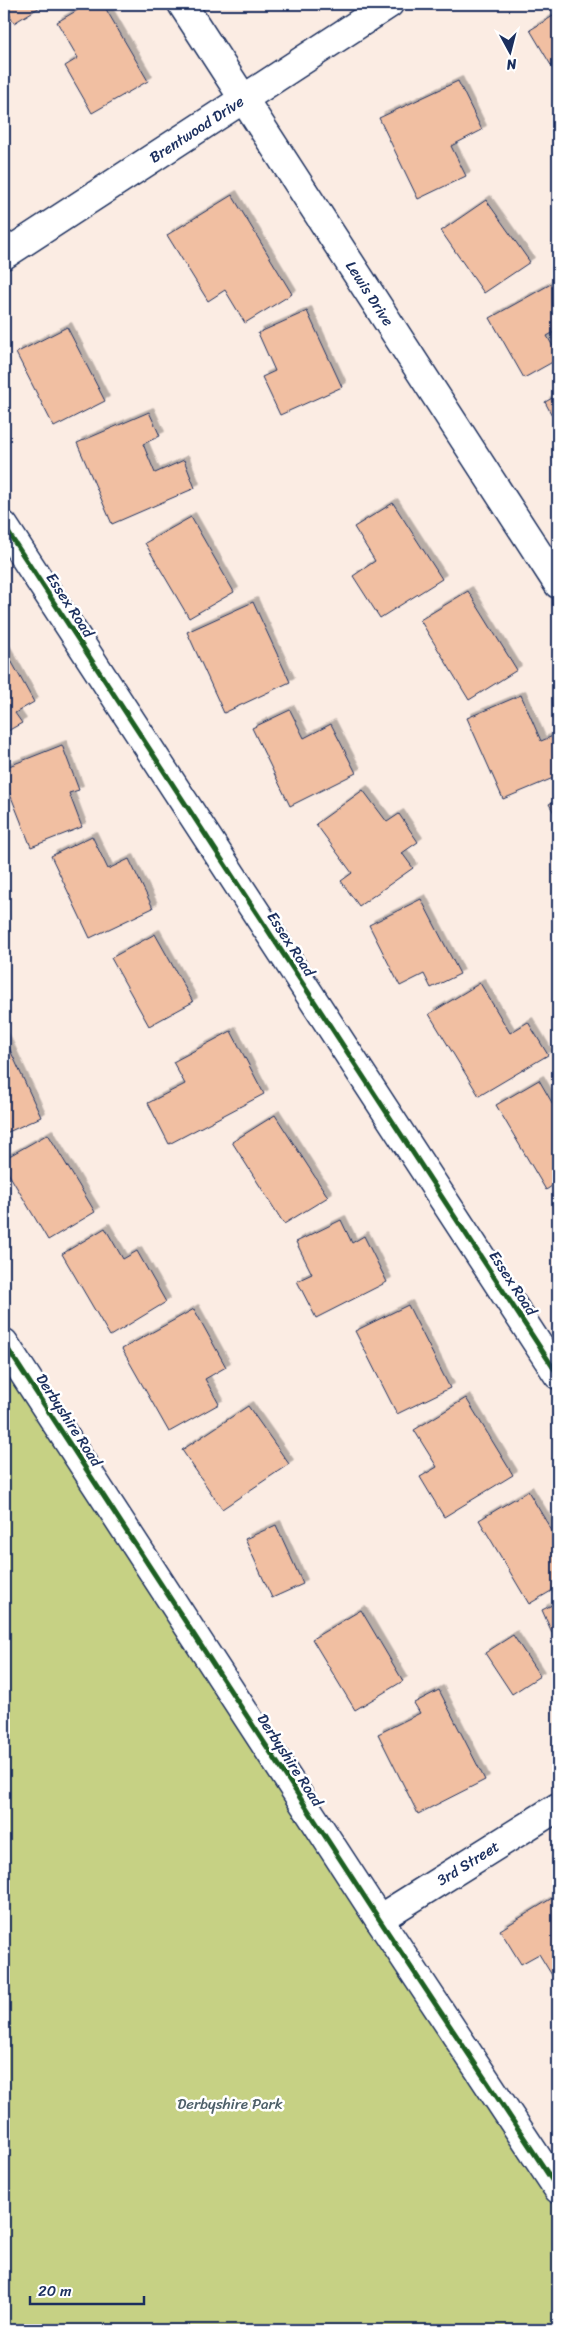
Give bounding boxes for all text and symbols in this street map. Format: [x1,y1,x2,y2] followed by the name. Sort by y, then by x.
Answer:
[484,28,534,78] north arrow
[505,51,519,77] text: N
[144,89,250,170] street label: Brentwood Drive
[339,255,401,332] street label: Lewis Drive
[39,567,102,644] street label: Essex Road
[260,906,323,983] street label: Essex Road
[482,1245,545,1322] street label: Essex Road
[29,1368,110,1473] street label: Derbyshire Road
[250,1708,331,1813] street label: Derbyshire Road
[432,1834,505,1893] street label: 3rd Street
[177,2091,283,2117] park label: Derbyshire Park
[30,2274,144,2306] scale bar
[38,2278,72,2304] text: 20 m

